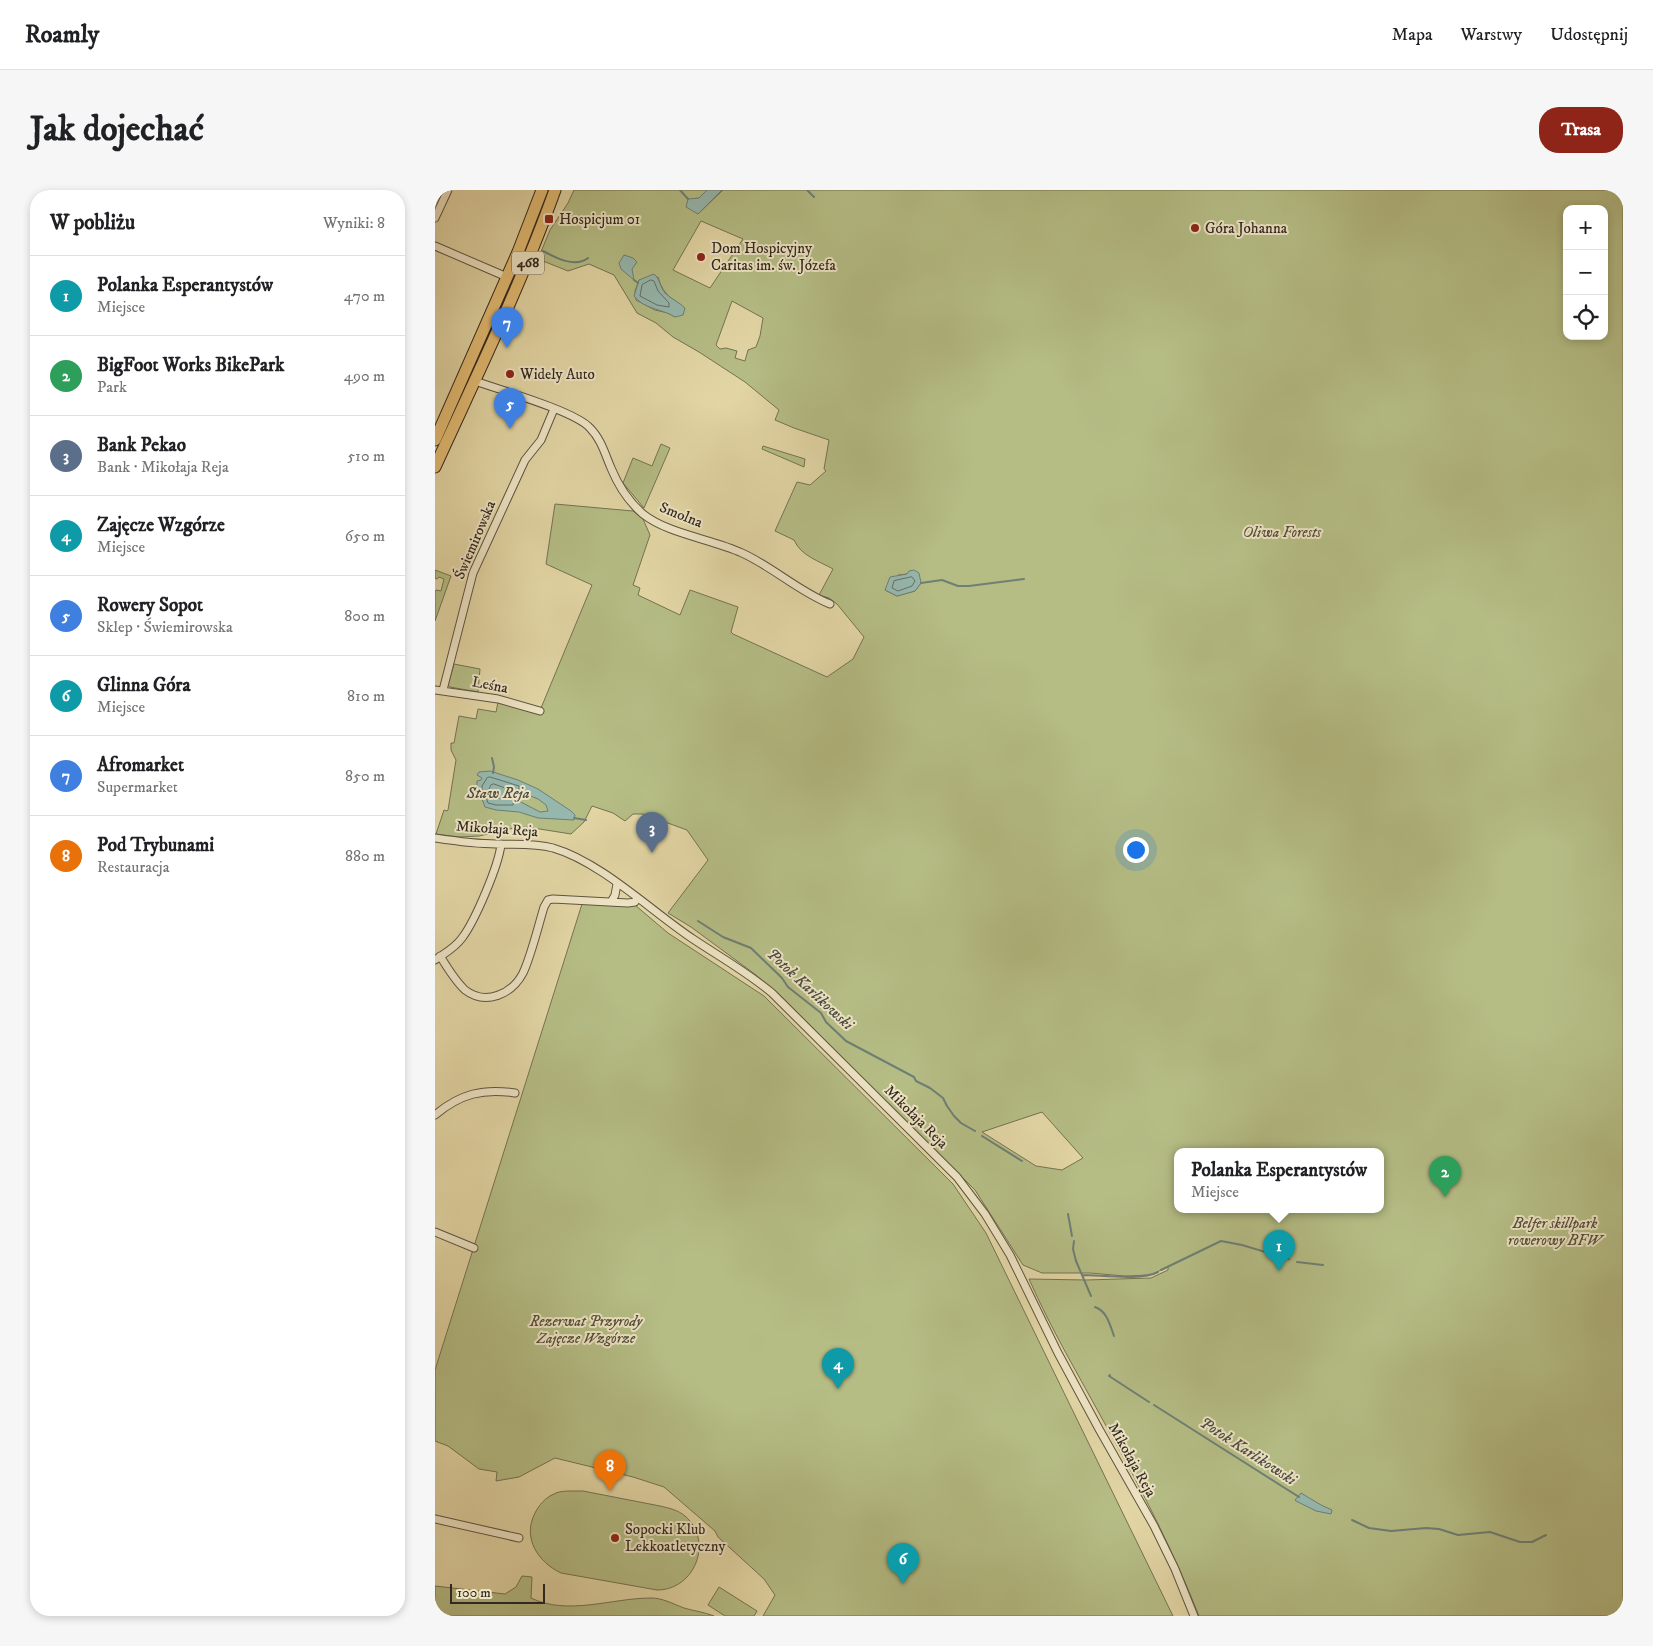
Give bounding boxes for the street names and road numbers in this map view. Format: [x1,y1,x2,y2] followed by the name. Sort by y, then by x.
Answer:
[512,252,544,274] road number: 468
[449,497,500,582] street label: Świemirowska
[657,498,706,532] street label: Smolna
[470,672,510,698] street label: Leśna
[455,817,539,841] street label: Mikołaja Reja
[880,1081,952,1153] street label: Mikołaja Reja
[1104,1419,1161,1501] street label: Mikołaja Reja

